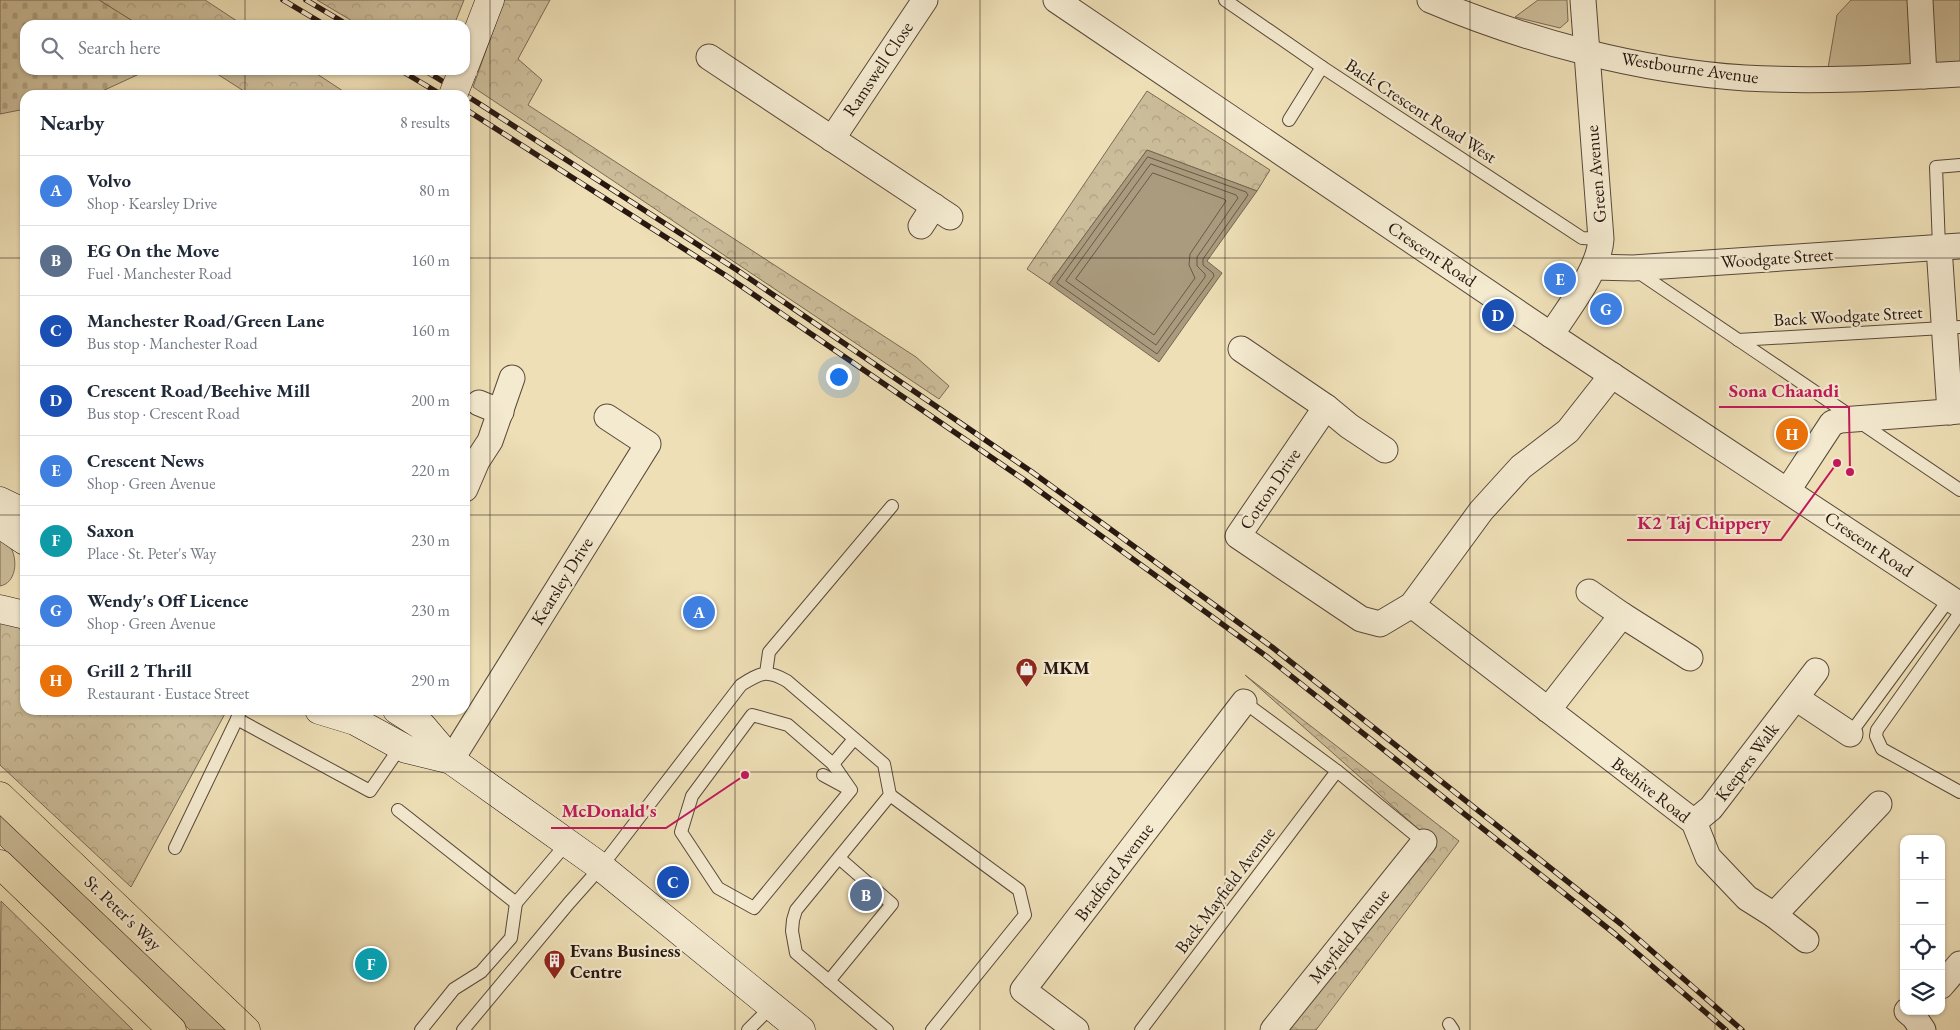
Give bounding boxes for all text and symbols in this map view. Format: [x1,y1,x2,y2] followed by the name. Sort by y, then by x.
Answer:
[837,17,918,121] street label: Ramswell Close
[20,20,470,75] search box
[38,34,66,62] icon: search
[78,35,160,60] text: Search here
[1620,46,1760,89] street label: Westbourne Avenue
[1341,53,1502,168] street label: Back Crescent Road West
[40,109,104,136] text: Nearby
[400,112,450,133] text: 8 results
[1580,124,1611,224] street label: Green Avenue
[87,168,131,193] text: Volvo
[50,180,62,201] text: A
[419,180,450,201] text: 80 m
[87,193,217,214] text: Shop · Kearsley Drive
[1384,216,1482,292] street label: Crescent Road
[87,238,219,263] text: EG On the Move
[1720,242,1834,273] street label: Woodgate Street
[51,250,61,271] text: B
[411,250,450,271] text: 160 m
[1544,260,1576,298] pin: E
[87,263,232,284] text: Fuel · Manchester Road
[1590,290,1622,328] pin: G
[1482,296,1514,334] pin: D
[1773,300,1924,331] street label: Back Woodgate Street
[87,308,324,333] text: Manchester Road/Green Lane
[50,320,62,341] text: C
[411,320,450,341] text: 160 m
[87,333,258,354] text: Bus stop · Manchester Road
[826,364,852,390] your location
[1719,373,1849,407] callout: Sona Chaandi
[87,378,310,403] text: Crescent Road/Beehive Mill
[1729,378,1840,403] text: Sona Chaandi
[50,390,62,411] text: D
[411,390,450,411] text: 200 m
[87,403,240,424] text: Bus stop · Crescent Road
[1776,415,1808,453] pin: H
[1234,444,1305,534] street label: Cotton Drive
[87,448,204,473] text: Crescent News
[51,460,61,481] text: E
[411,460,450,481] text: 220 m
[87,473,215,494] text: Shop · Green Avenue
[1627,506,1781,540] callout: K2 Taj Chippery
[1821,506,1919,582] street label: Crescent Road
[1637,510,1772,535] text: K2 Taj Chippery
[87,518,134,543] text: Saxon
[52,530,60,551] text: F
[411,530,450,551] text: 230 m
[525,532,598,629] street label: Kearsley Drive
[87,543,216,564] text: Place · St. Peter's Way
[87,588,248,613] text: Wendy's Off Licence
[683,593,715,631] pin: A
[50,600,62,621] text: G
[411,600,450,621] text: 230 m
[87,613,215,634] text: Shop · Green Avenue
[1015,656,1039,687] shop icon: MKM
[1043,656,1090,679] place label: MKM
[87,658,192,683] text: Grill 2 Thrill
[50,670,62,691] text: H
[411,670,450,691] text: 290 m
[87,683,249,704] text: Restaurant · Eustace Street
[1710,717,1784,806] street label: Keepers Walk
[1607,752,1696,828] street label: Beehive Road
[551,794,666,828] callout: McDonald's
[562,798,657,823] text: McDonald's
[1069,818,1158,926] street label: Bradford Avenue
[1169,822,1280,958] street label: Back Mayfield Avenue
[1900,835,1945,1015] map controls
[1900,835,1945,880] button: +
[657,863,689,901] pin: C
[80,870,167,955] street label: St. Peter's Way
[850,876,882,914] pin: B
[1900,880,1945,925] button: −
[1303,883,1394,988] street label: Mayfield Avenue
[1900,925,1945,970] button: locate
[570,939,681,983] place label: Evans Business Centre
[355,945,387,983] pin: F
[542,949,566,980] building icon: Evans Business Centre
[1900,970,1945,1015] button: layers

